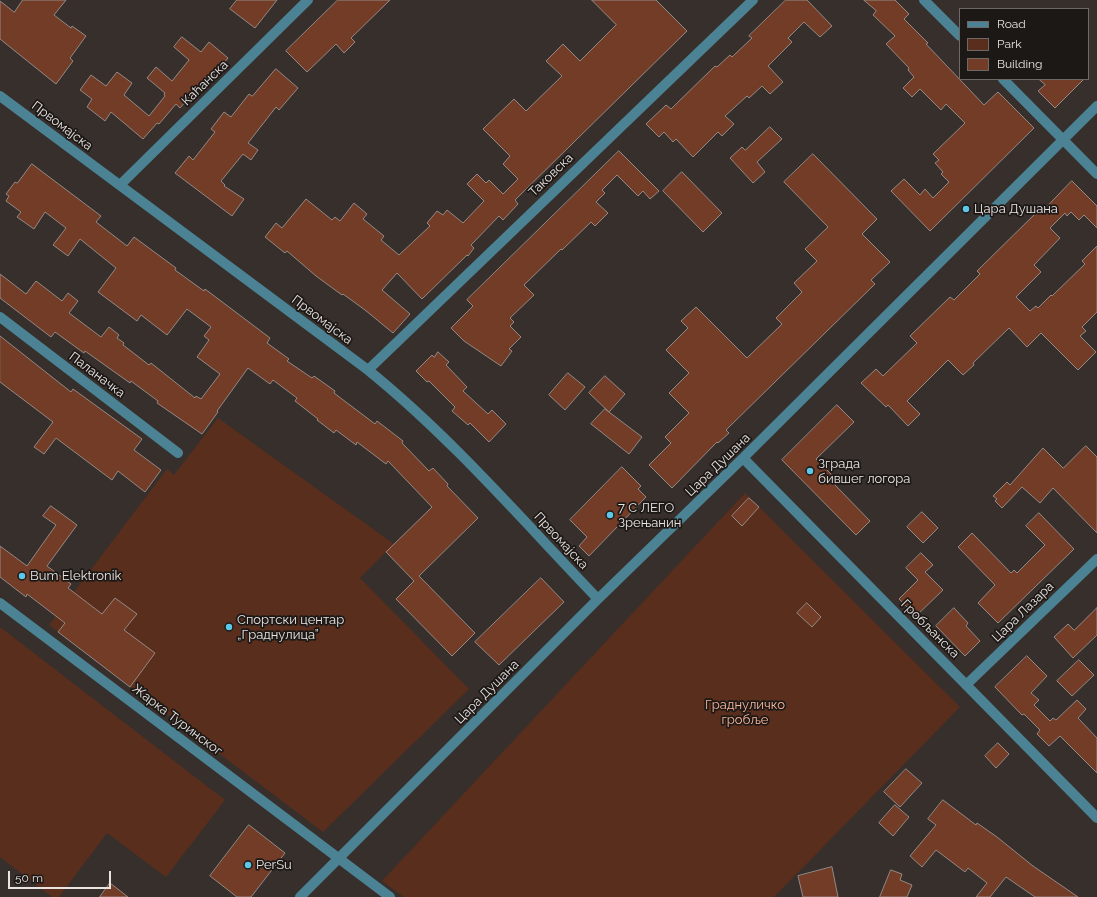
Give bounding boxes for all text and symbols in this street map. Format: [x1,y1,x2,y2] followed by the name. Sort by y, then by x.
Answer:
[959,8,1089,80] legend
[997,17,1026,31] text: Road
[997,37,1022,51] text: Park
[179,57,231,109] street label: Каћанска
[997,57,1043,71] text: Building
[29,98,95,154] street label: Првомајска
[526,150,576,200] street label: Таковска
[974,201,1058,217] place label: Цара Душана
[961,204,971,214] marker: Цара Душана
[289,292,355,348] street label: Првомајска
[66,349,128,401] street label: Паланачка
[682,430,754,500] street label: Цара Душана
[818,456,910,487] place label: Зграда бившег логора
[805,466,815,476] marker: Зграда бившег логора
[618,500,681,531] place label: 7 С ЛЕГО Зрењанин
[531,509,591,573] street label: Првомајска
[605,510,615,520] marker: 7 С ЛЕГО Зрењанин
[30,568,121,584] place label: Bum Elektronik
[17,571,27,581] marker: Bum Elektronik
[989,579,1057,645] street label: Цара Лазара
[897,596,963,662] street label: Гробљанска
[237,612,344,643] place label: Спортски центар „Граднулица”
[224,622,234,632] marker: Спортски центар „Граднулица”
[452,657,522,727] street label: Цара Душана
[129,681,225,759] street label: Жарка Туринског
[705,697,785,728] park label: Граднуличко гробље
[256,857,292,873] place label: PerSu
[243,860,253,870] marker: PerSu
[10,863,113,889] scale bar
[15,871,43,885] text: 50 m

